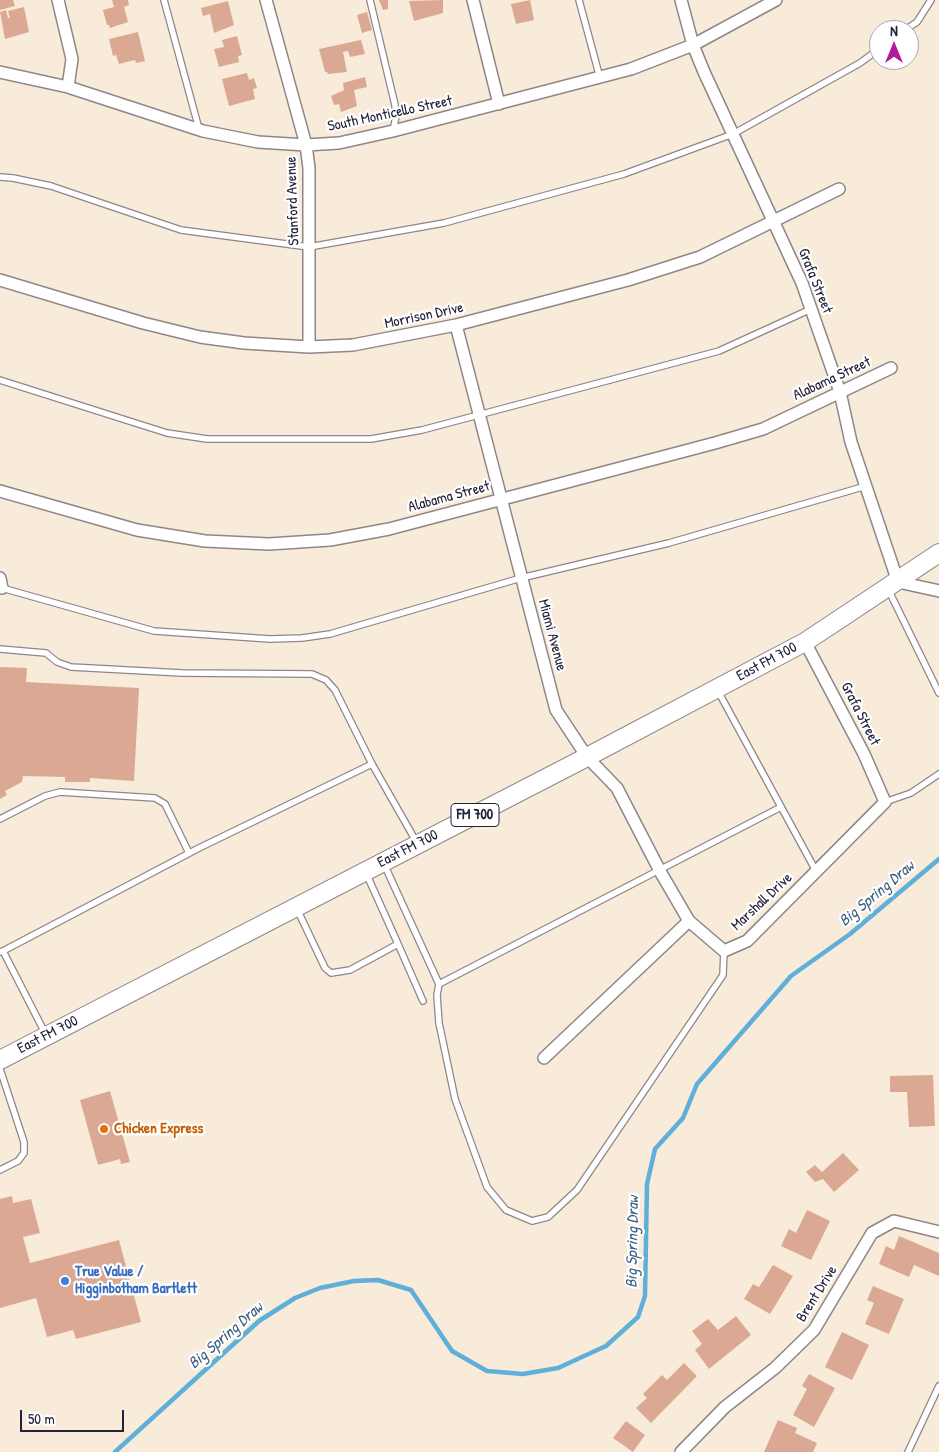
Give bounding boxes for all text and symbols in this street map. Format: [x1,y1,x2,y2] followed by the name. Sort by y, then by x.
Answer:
[869,20,919,70] north arrow
[890,21,898,40] text: N
[326,92,454,136] street label: South Monticello Street
[282,156,304,246] street label: Stanford Avenue
[794,246,836,316] street label: Grafa Street
[383,299,465,333] street label: Morrison Drive
[790,353,874,405] street label: Alabama Street
[406,477,492,517] street label: Alabama Street
[534,597,570,673] street label: Miami Avenue
[734,639,800,685] street label: East FM 700
[836,679,884,749] street label: Grafa Street
[451,804,499,826] road number: FM 700
[375,826,441,872] street label: East FM 700
[836,857,918,931] water label: Big Spring Draw
[728,869,796,935] street label: Marshall Drive
[15,1012,81,1058] street label: East FM 700
[114,1120,203,1138] place label: Chicken Express
[98,1123,110,1135] marker: Chicken Express
[623,1196,643,1288] water label: Big Spring Draw
[75,1263,197,1298] place label: True Value / Higginbotham Bartlett
[793,1263,841,1325] street label: Brent Drive
[59,1275,71,1287] marker: True Value / Higginbotham Bartlett
[185,1299,267,1373] water label: Big Spring Draw
[22,1400,126,1432] scale bar
[28,1408,55,1429] text: 50 m

